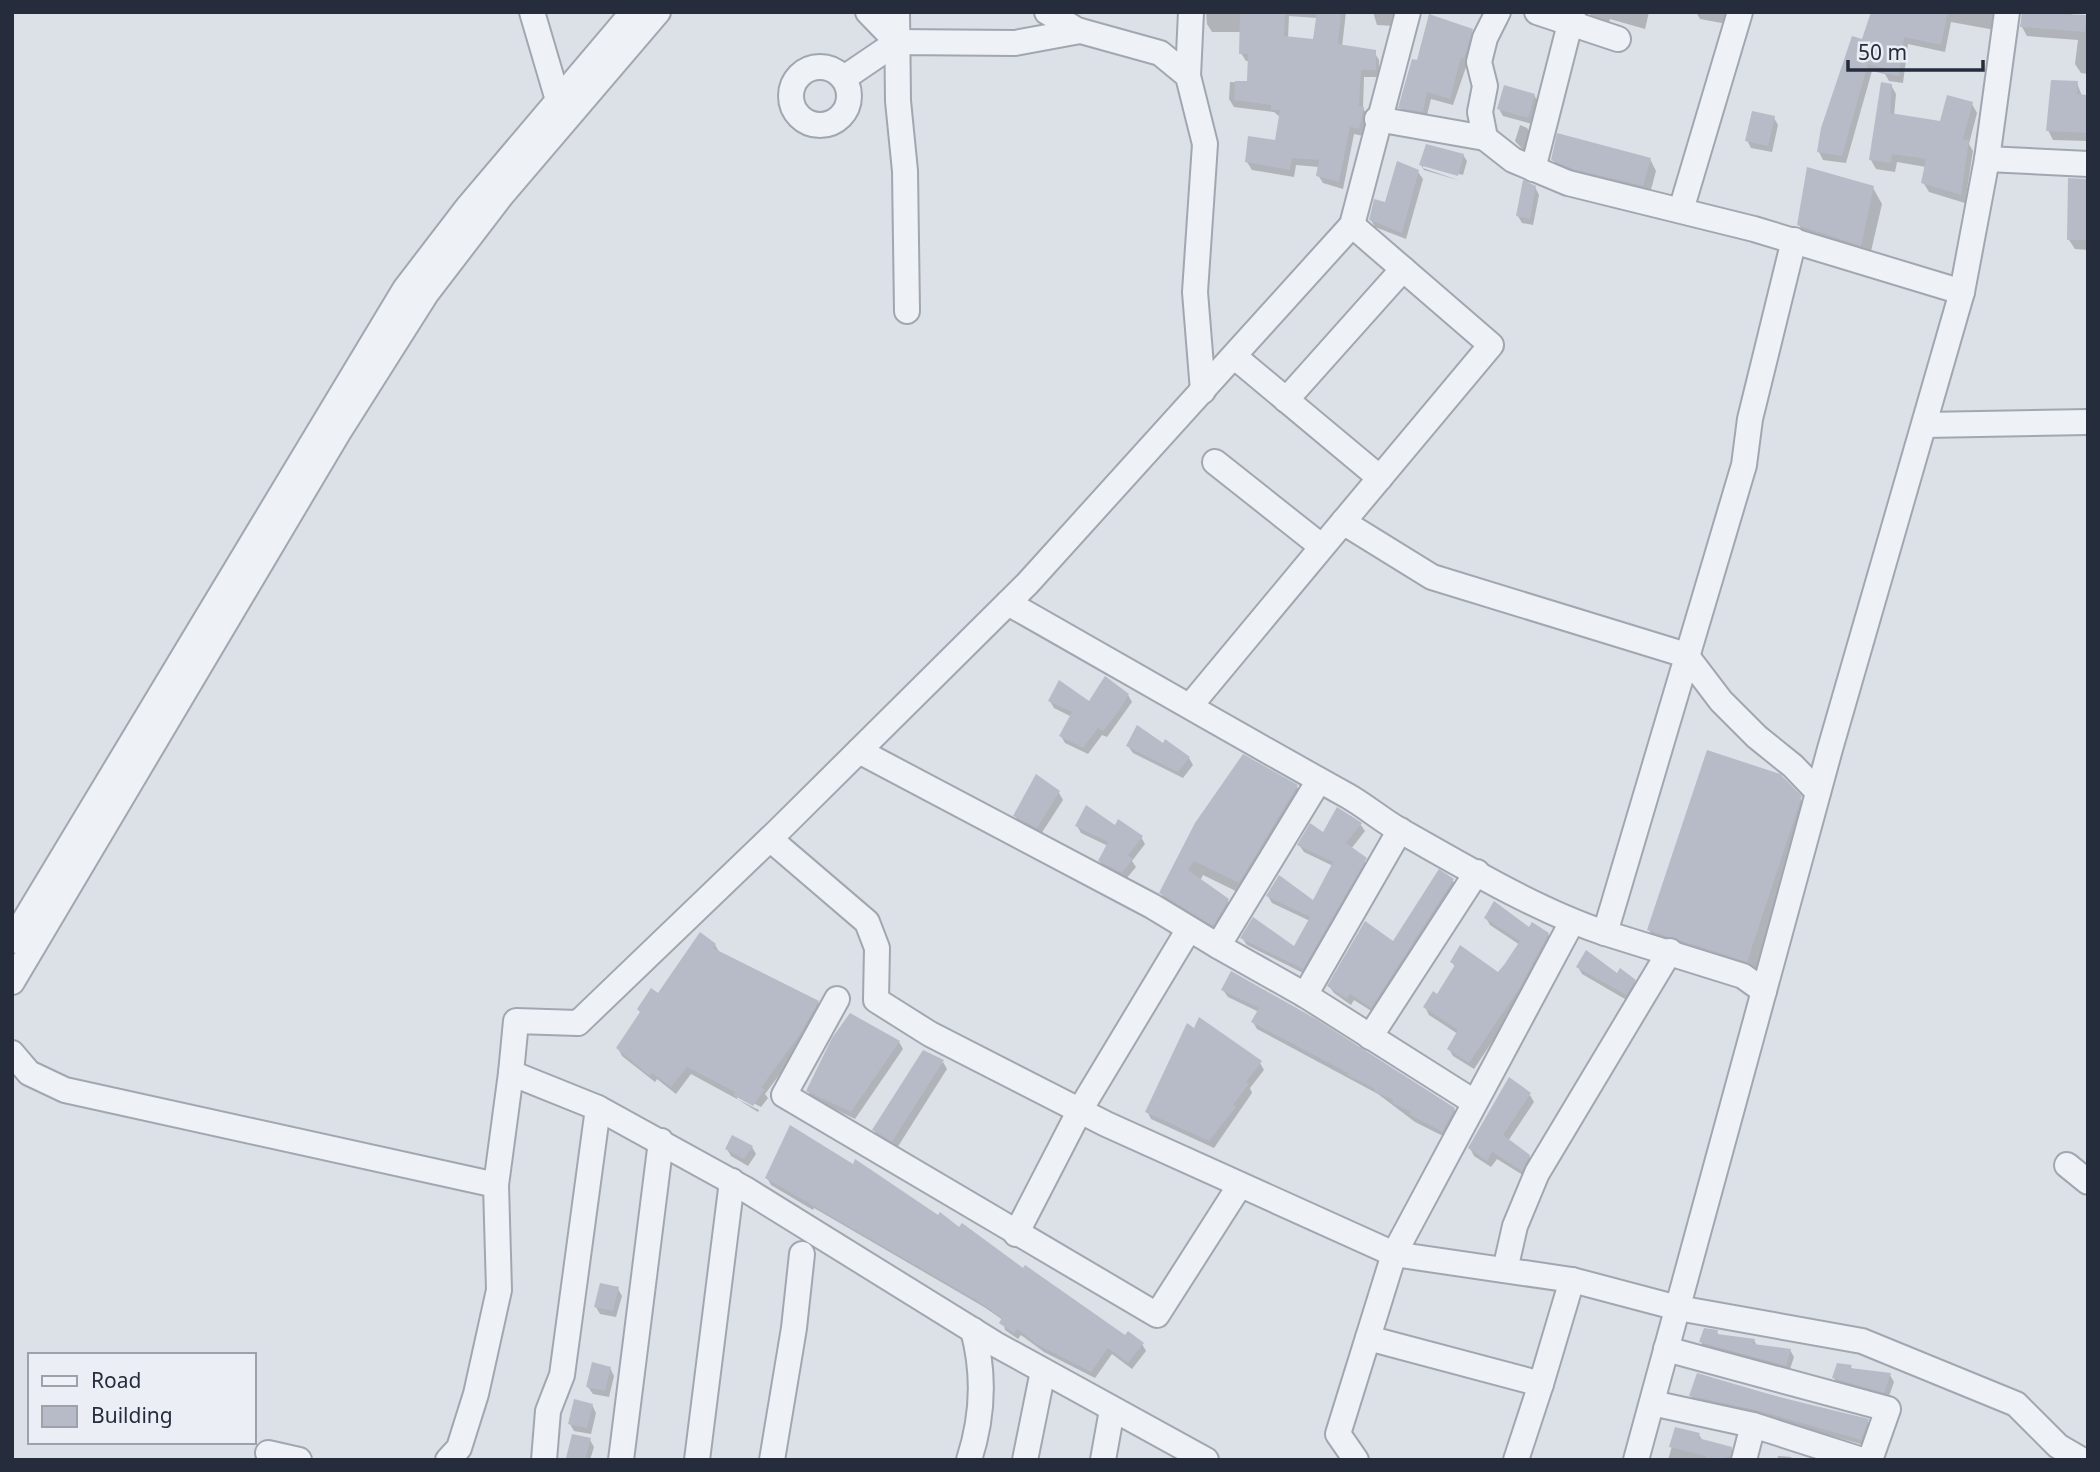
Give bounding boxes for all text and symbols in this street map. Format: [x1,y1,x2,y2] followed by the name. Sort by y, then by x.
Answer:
[1848,28,1983,72] scale bar
[1858,38,1907,66] text: 50 m
[28,1353,256,1444] legend
[91,1366,141,1394] text: Road
[91,1401,173,1429] text: Building

